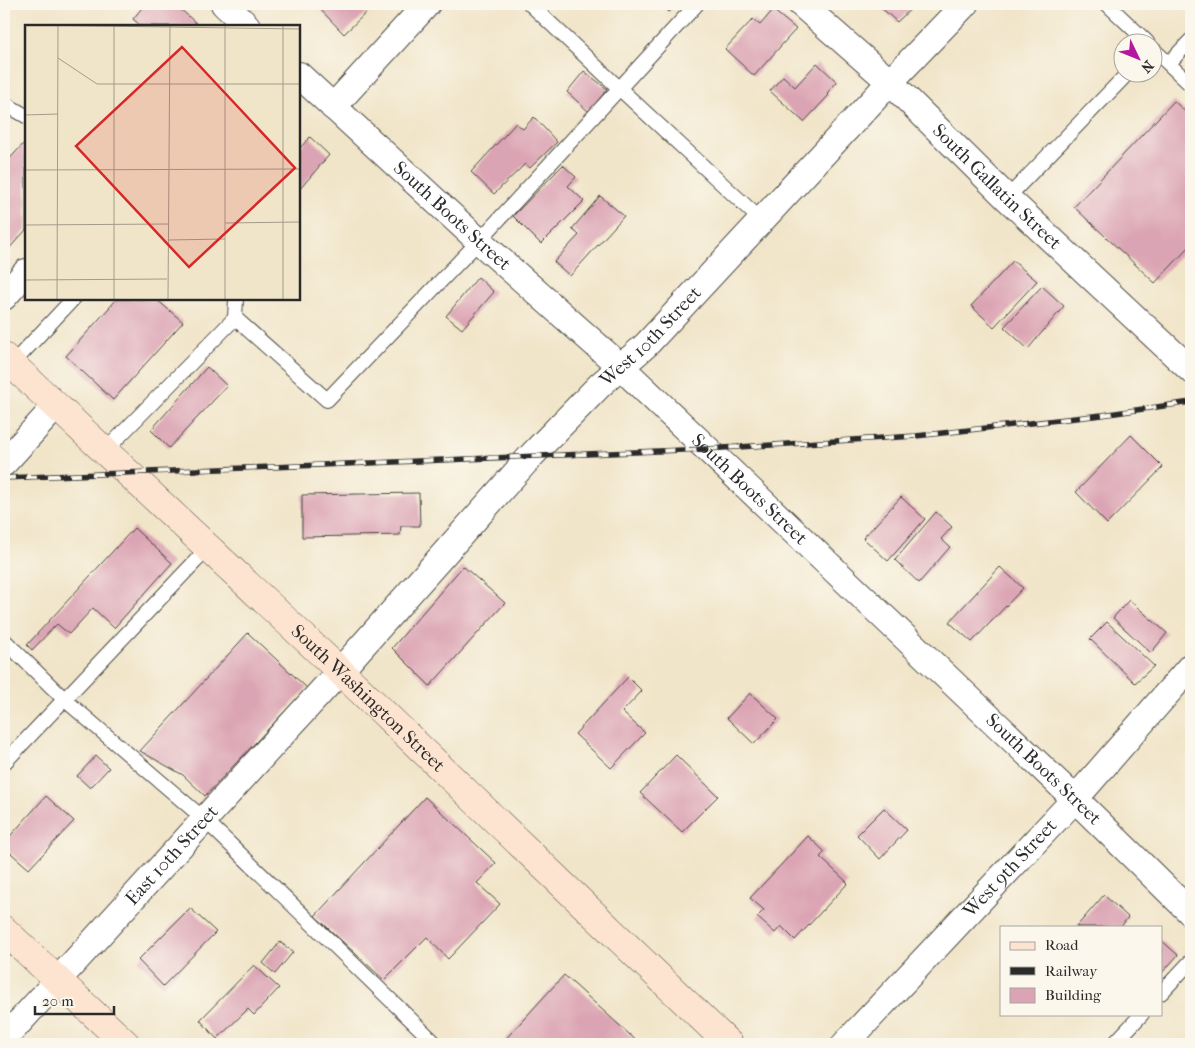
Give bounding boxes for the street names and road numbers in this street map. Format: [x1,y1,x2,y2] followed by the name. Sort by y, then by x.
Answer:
[928,119,1066,254] street label: South Gallatin Street
[389,157,515,275] street label: South Boots Street
[594,282,706,392] street label: West 10th Street
[687,429,812,549] street label: South Boots Street
[287,620,450,777] street label: South Washington Street
[981,709,1106,830] street label: South Boots Street
[121,801,223,910] street label: East 10th Street
[958,815,1061,923] street label: West 9th Street

